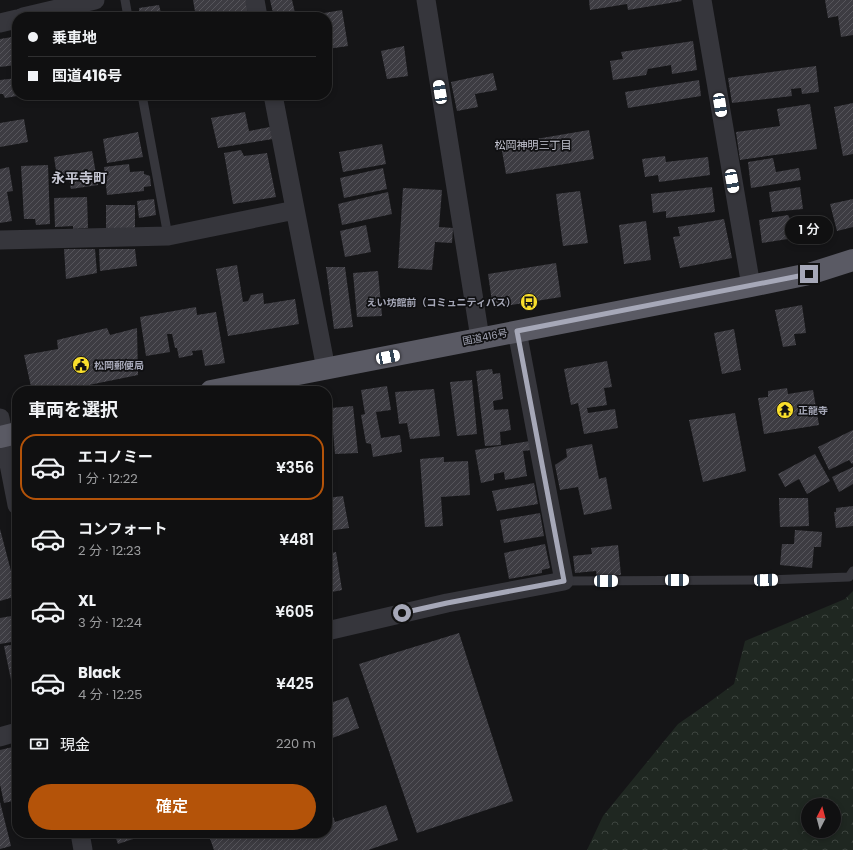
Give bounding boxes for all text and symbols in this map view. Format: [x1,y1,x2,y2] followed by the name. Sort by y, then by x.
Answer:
[52,27,97,48] text: 乗車地
[52,65,122,86] text: 国道416号
[432,79,448,105] car
[712,92,728,118] car
[495,137,572,153] district label: 松岡神明三丁目
[51,168,107,188] district label: 永平寺町
[724,168,740,194] car
[785,216,833,244] callout: 1 分
[799,220,819,239] text: 1 分
[800,265,818,283] route end
[519,292,539,312] bus stop icon: えい坊館前（コミュニティバス）
[367,295,516,310] place label: えい坊館前（コミュニティバス）
[461,325,509,349] street label: 国道416号
[375,349,401,365] car
[71,355,91,375] public building icon: 松岡郵便局
[94,358,144,373] place label: 松岡郵便局
[28,397,118,422] text: 車両を選択
[775,400,795,420] temple icon: 正龍寺
[798,403,828,418] place label: 正龍寺
[78,446,153,467] text: エコノミー
[30,449,66,485] icon: car
[276,457,314,478] text: ¥356
[78,469,138,488] text: 1 分 · 12:22
[78,518,168,539] text: コンフォート
[30,521,66,557] icon: car
[279,529,314,550] text: ¥481
[78,541,141,560] text: 2 分 · 12:23
[665,574,689,586] car
[754,574,778,586] car
[594,575,618,587] car
[78,590,96,611] text: XL
[30,593,66,629] icon: car
[276,601,314,622] text: ¥605
[393,604,411,622] route start
[78,613,142,632] text: 3 分 · 12:24
[78,662,121,683] text: Black
[30,665,66,701] icon: car
[276,673,314,694] text: ¥425
[78,685,142,704] text: 4 分 · 12:25
[28,733,50,755] icon: cash
[60,734,90,755] text: 現金
[276,734,316,753] text: 220 m
[28,784,316,830] button: 確定
[801,798,841,838] north arrow
[801,798,841,838] map controls

